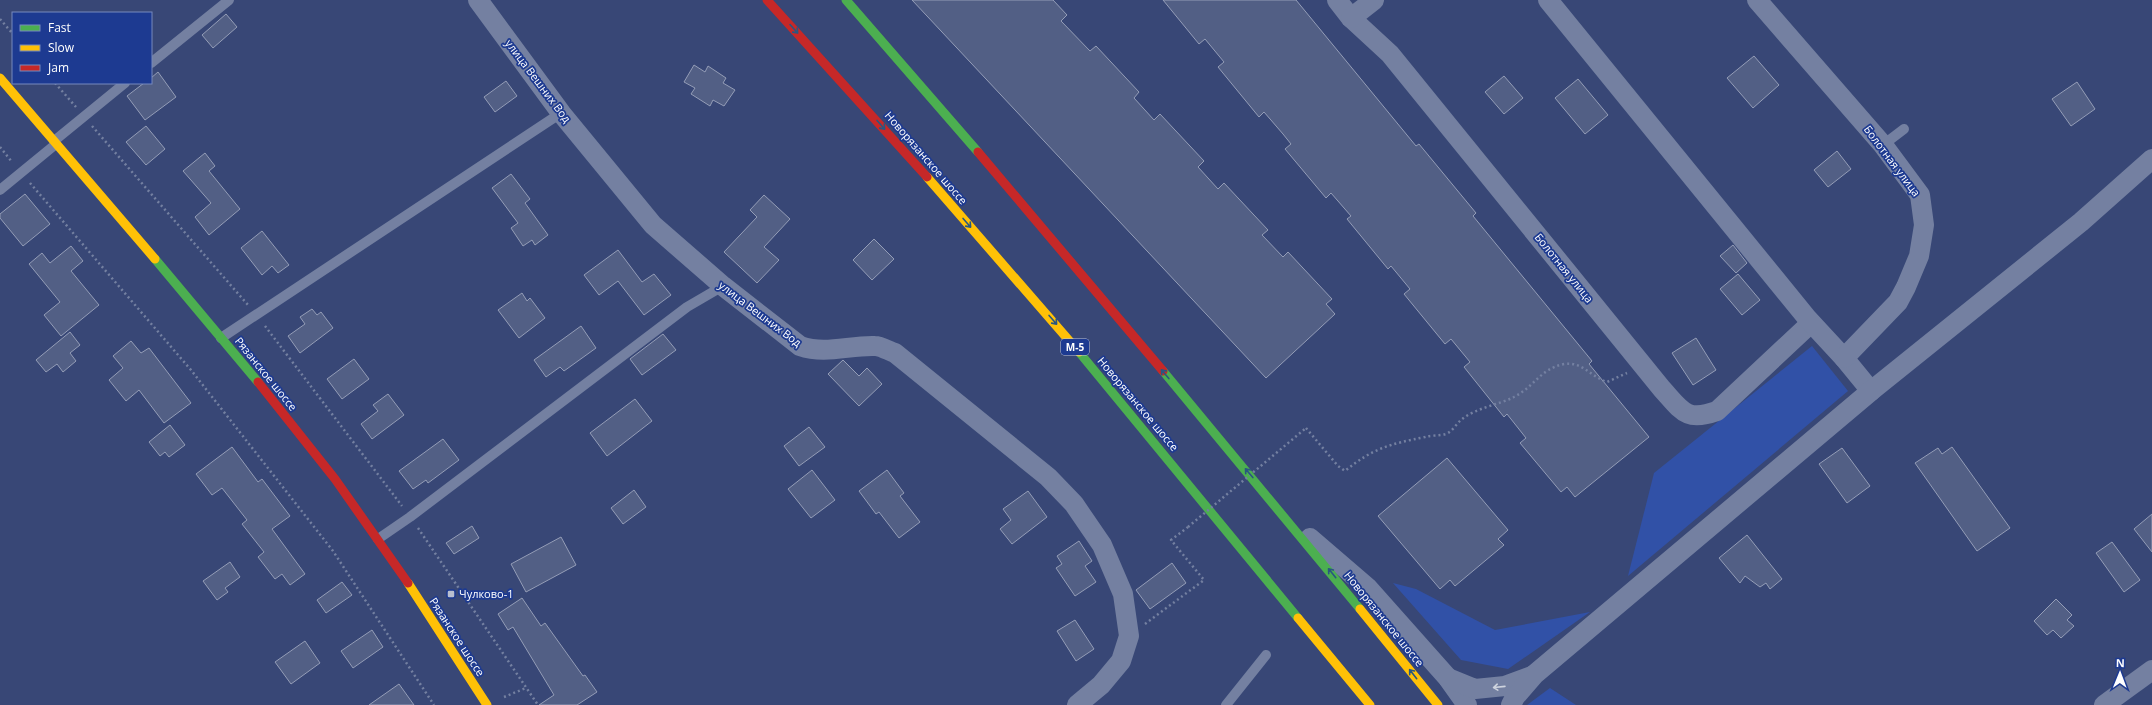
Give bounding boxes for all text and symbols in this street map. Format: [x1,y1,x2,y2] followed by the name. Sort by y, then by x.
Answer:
[12,12,152,84] legend
[48,19,71,36] text: Fast
[789,24,798,34] one-way arrow
[502,36,575,126] street label: улица Вешних Вод
[48,39,75,56] text: Slow
[47,59,69,76] text: Jam
[882,108,971,207] street label: Новорязанское шоссе
[877,120,886,130] one-way arrow
[1861,122,1924,199] street label: Болотная улица
[962,217,971,227] one-way arrow
[1532,230,1597,306] street label: Болотная улица
[716,277,805,350] street label: улица Вешних Вод
[1048,315,1057,326] one-way arrow
[232,334,301,414] street label: Рязанское шоссе
[1061,339,1089,355] road number: М-5
[1095,353,1182,454] street label: Новорязанское шоссе
[1161,369,1170,379] one-way arrow
[1244,468,1253,479] one-way arrow
[1327,568,1336,579] one-way arrow
[1341,568,1428,669] street label: Новорязанское шоссе
[459,586,514,601] place label: Чулково-1
[446,589,456,599] marker: Чулково-1
[426,595,488,679] street label: Рязанское шоссе
[2100,653,2140,693] north arrow
[2116,655,2125,670] text: N
[1409,669,1418,680] one-way arrow
[1493,683,1506,691] one-way arrow

